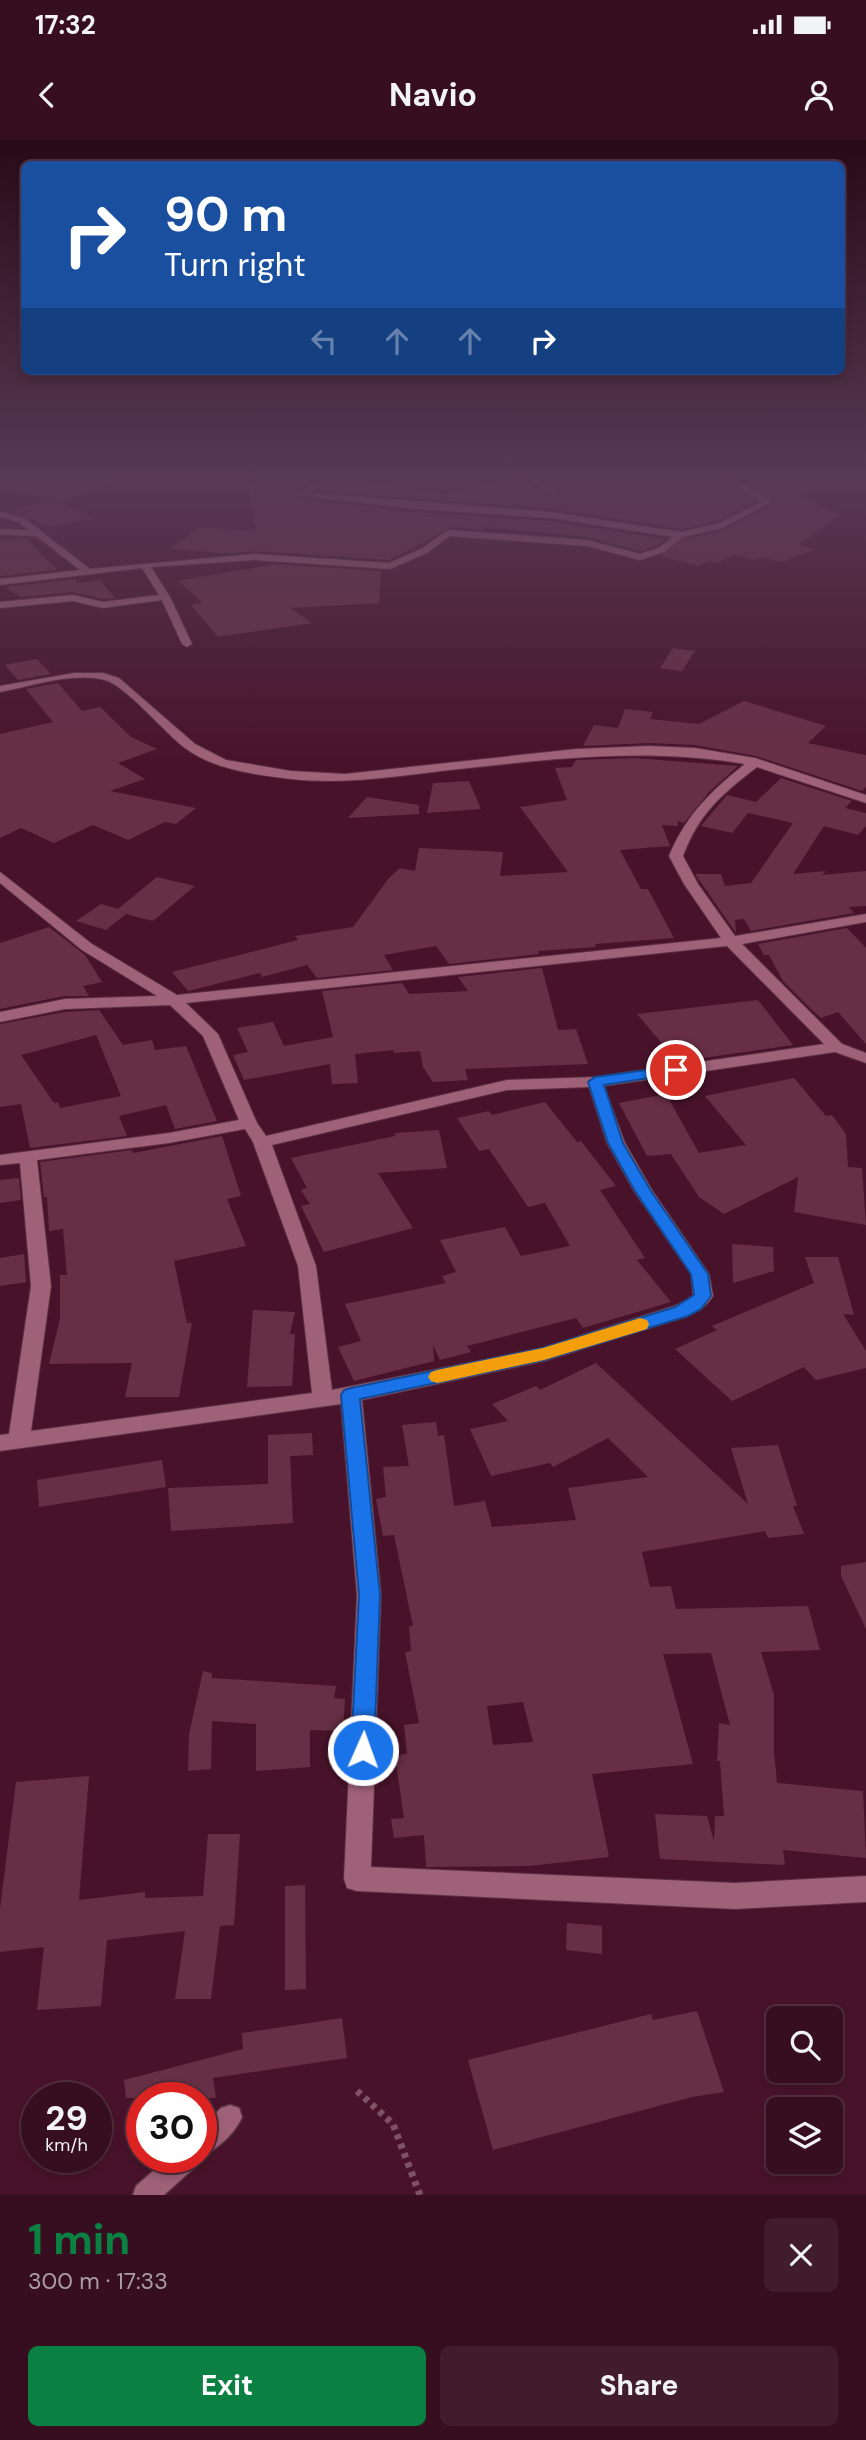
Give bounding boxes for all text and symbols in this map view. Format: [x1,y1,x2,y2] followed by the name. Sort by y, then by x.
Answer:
[35,8,96,42] text: 17:32
[389,74,477,116] text: Navio
[28,76,66,114] icon: back
[800,76,838,114] icon: person
[164,182,287,246] text: 90 m
[49,189,140,280] icon: right
[164,244,306,286] text: Turn right
[305,322,343,360] icon: left
[378,322,416,360] icon: ahead
[451,322,489,360] icon: ahead
[524,322,562,360] icon: right
[646,1040,706,1100] pin
[657,1051,695,1089] icon: arrive
[326,1713,400,1787] position arrow
[766,2006,843,2174] map controls
[766,2006,843,2083] button: search
[126,2082,217,2173] speed limit sign: 30
[45,2095,88,2141] text: 29
[766,2097,843,2174] button: layers
[45,2133,88,2157] text: km/h
[28,2212,130,2267] text: 1 min
[764,2218,838,2292] button: close
[28,2266,168,2296] text: 300 m · 17:33
[28,2346,426,2426] button: Exit
[440,2346,838,2426] button: Share

